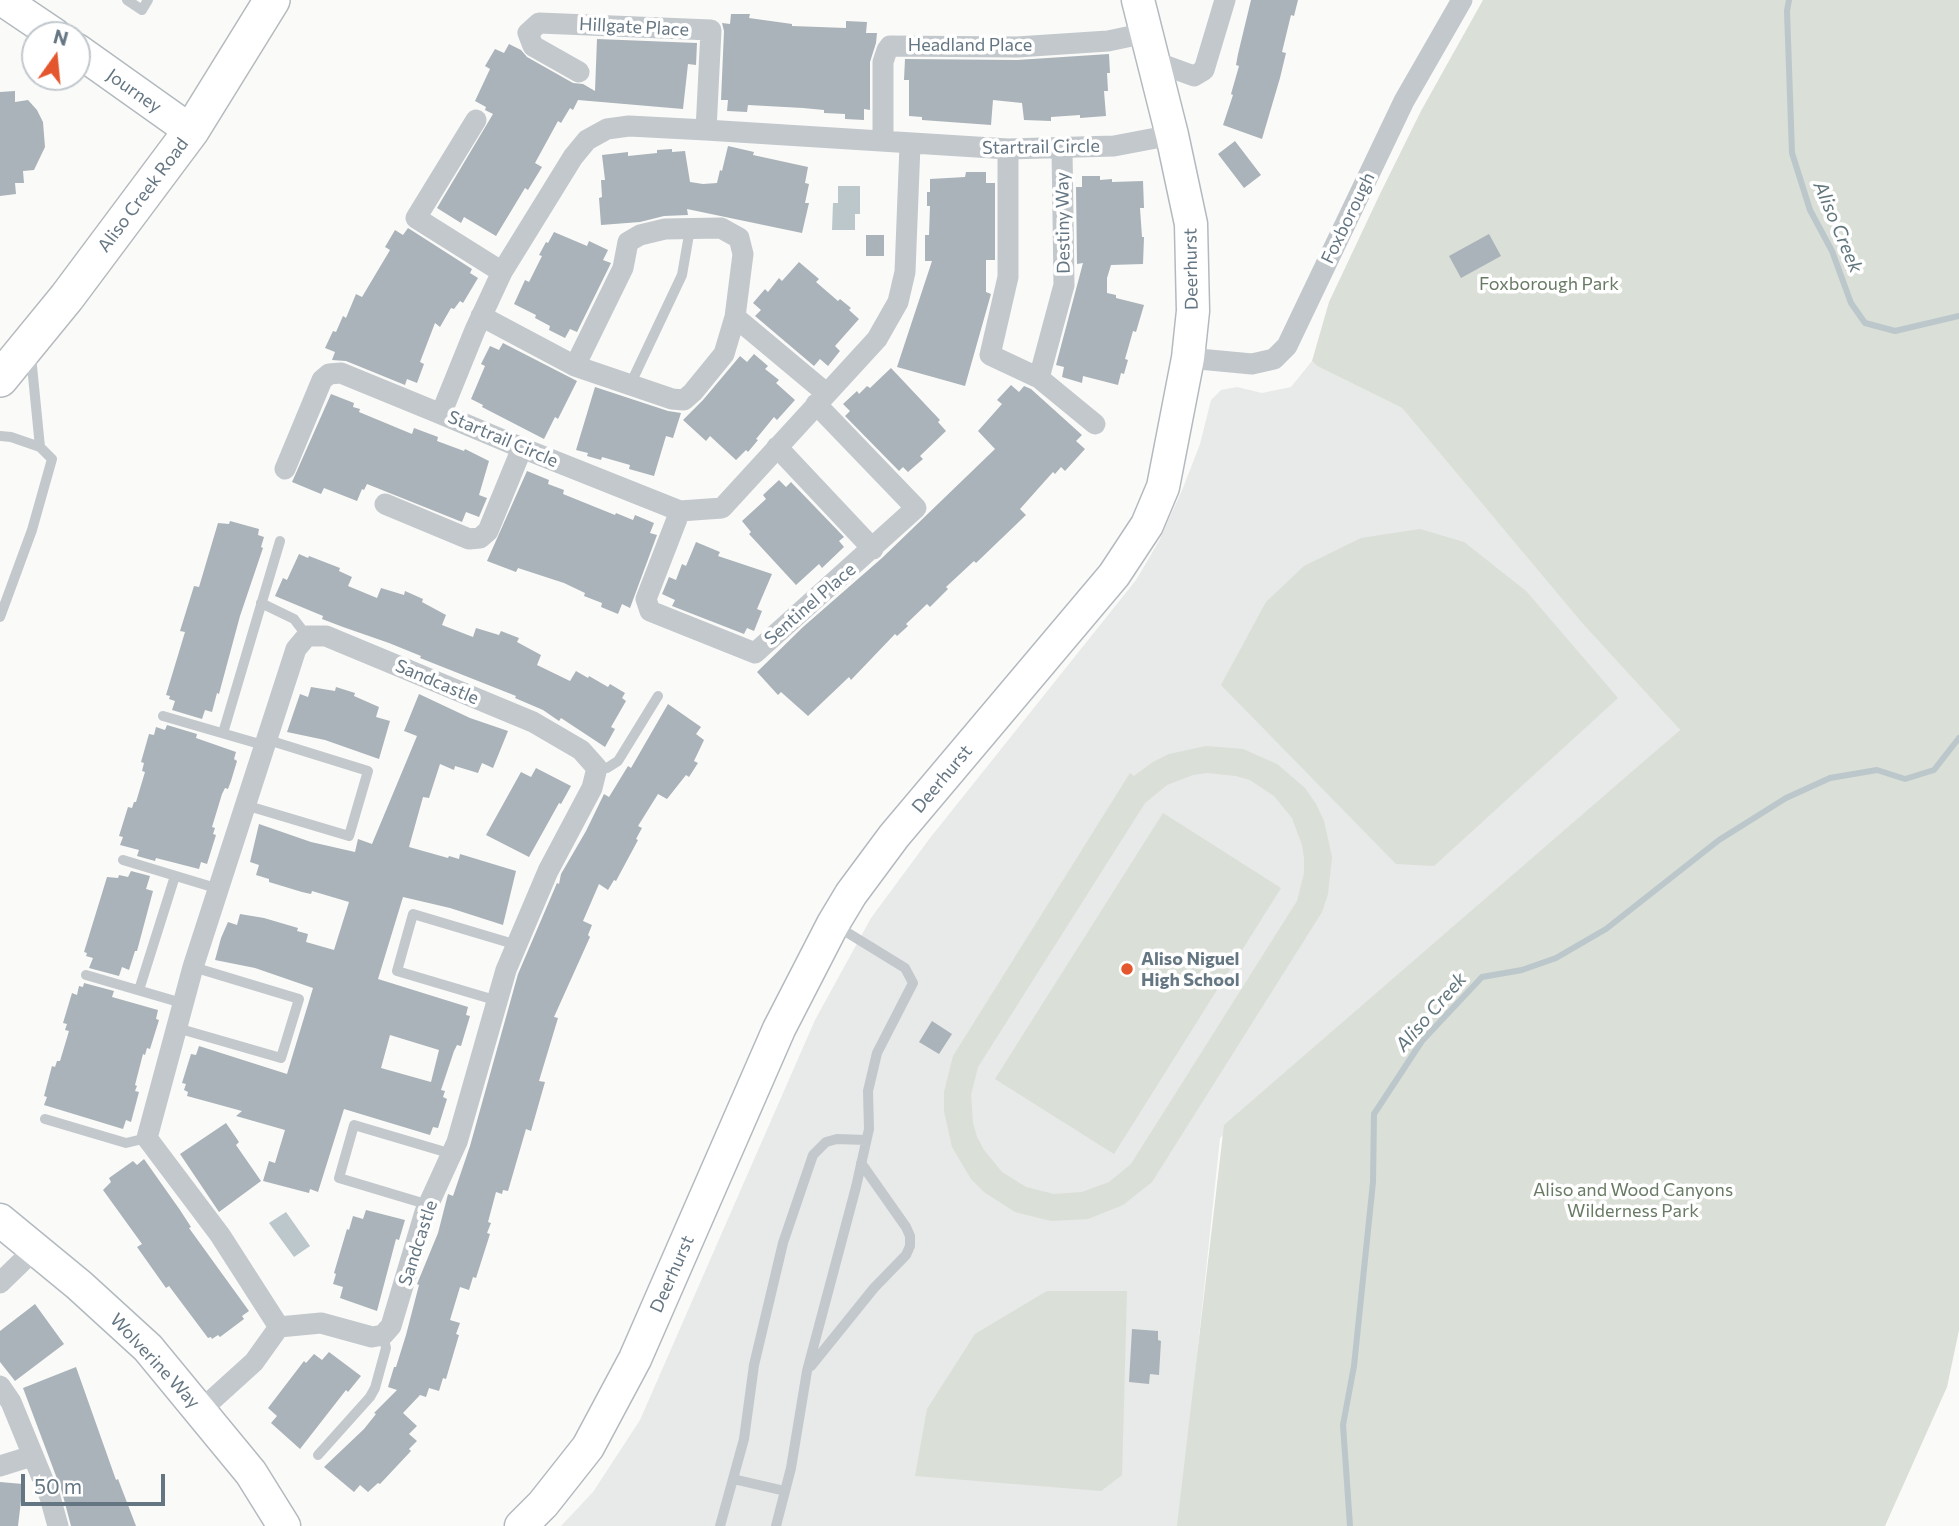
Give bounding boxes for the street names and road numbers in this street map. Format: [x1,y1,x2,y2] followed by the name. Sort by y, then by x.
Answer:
[578,13,690,41] street label: Hillgate Place
[908,34,1032,56] street label: Headland Place
[102,64,166,118] street label: Journey
[93,134,193,256] street label: Aliso Creek Road
[982,135,1100,159] street label: Startrail Circle
[1317,169,1379,267] street label: Foxborough
[1051,172,1075,274] street label: Destiny Way
[1179,228,1203,310] street label: Deerhurst
[445,406,561,472] street label: Startrail Circle
[760,558,860,650] street label: Sentinel Place
[392,655,482,709] street label: Sandcastle
[907,741,977,817] street label: Deerhurst
[394,1198,442,1288] street label: Sandcastle
[645,1232,699,1316] street label: Deerhurst
[106,1309,204,1413] street label: Wolverine Way

